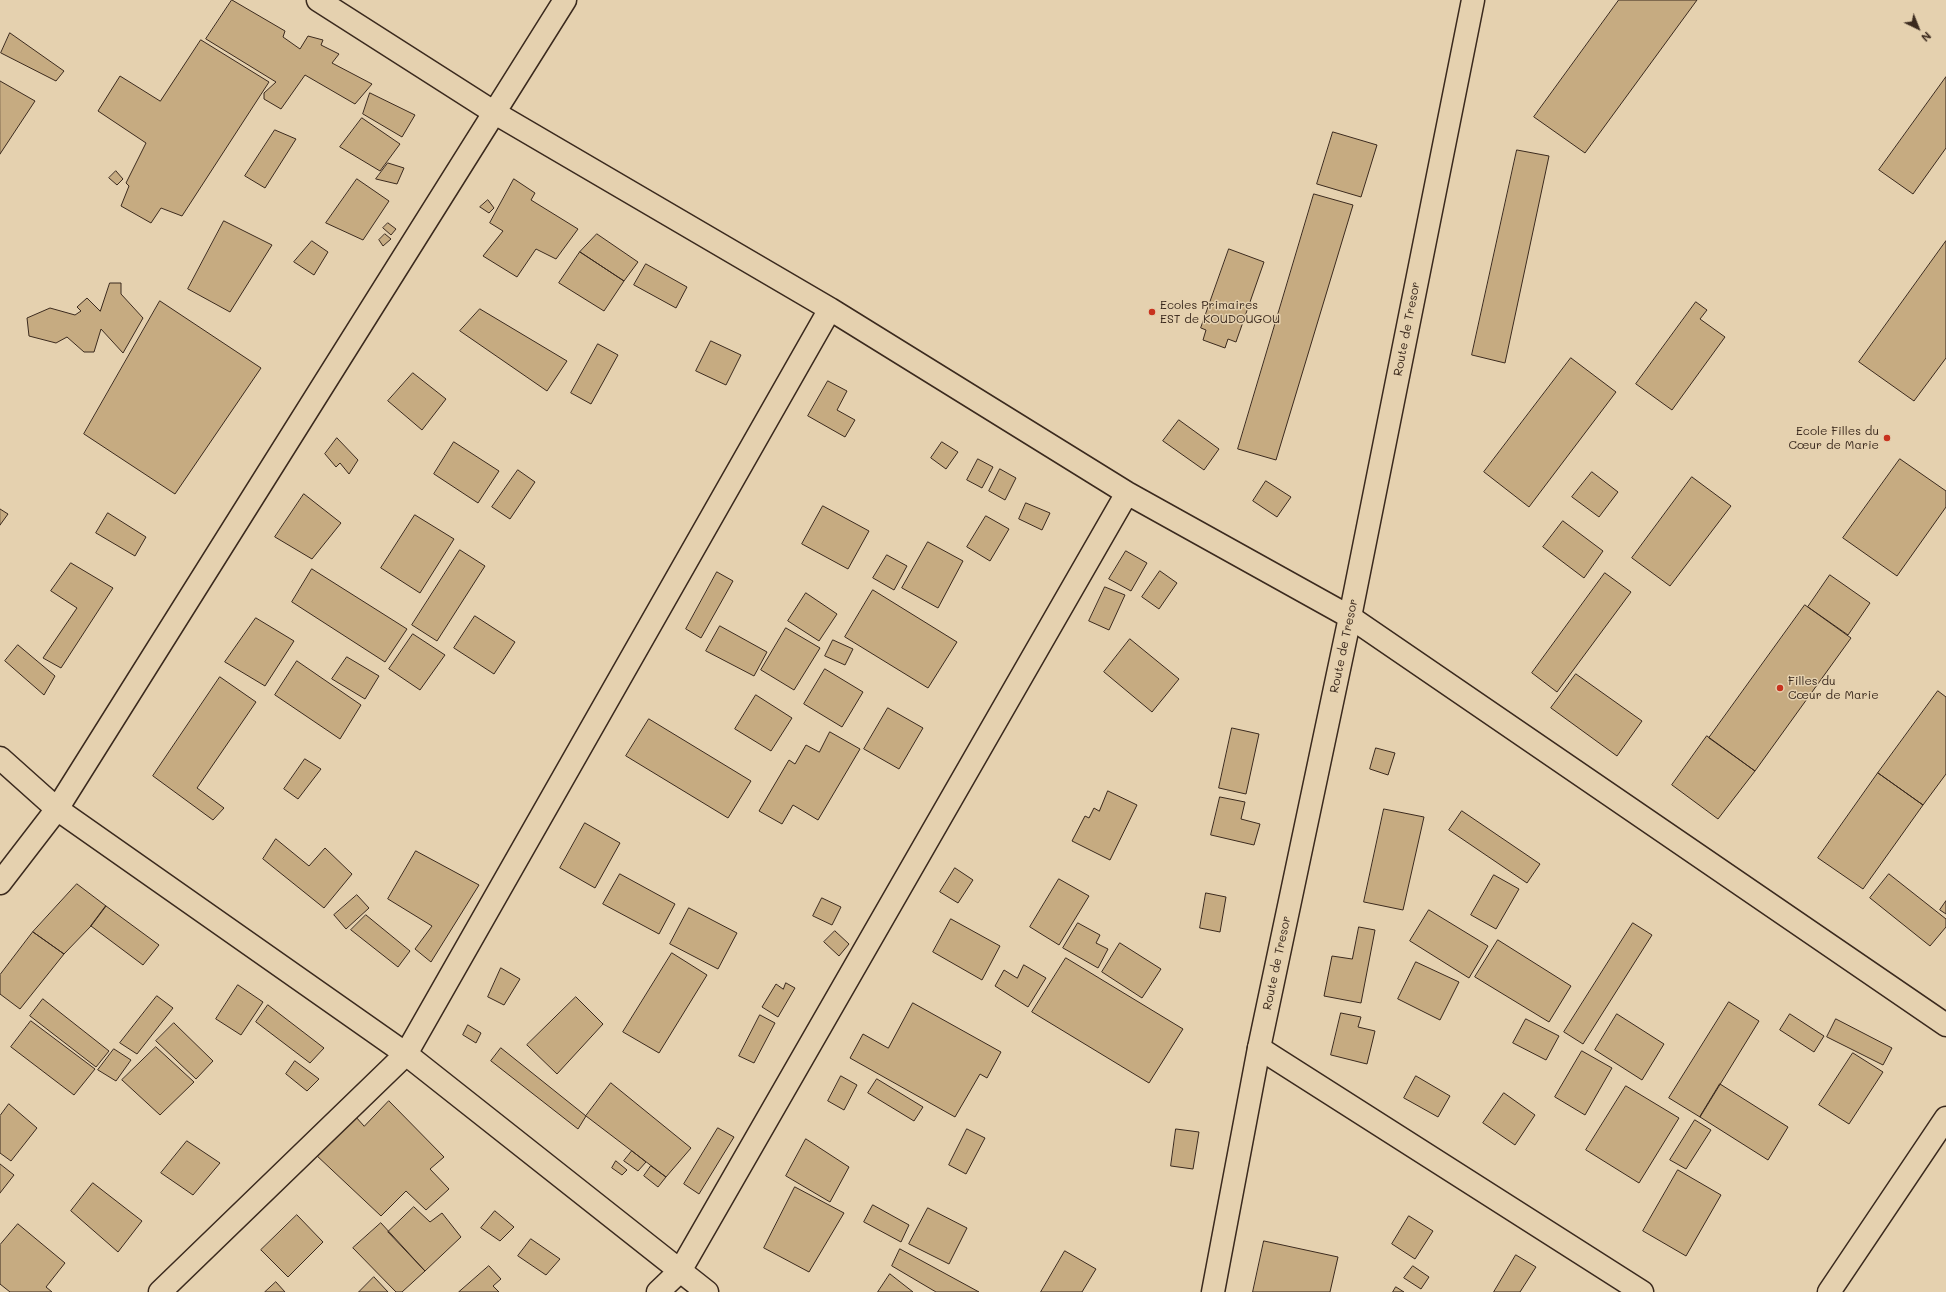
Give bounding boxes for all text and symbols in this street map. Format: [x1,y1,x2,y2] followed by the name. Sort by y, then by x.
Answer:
[1898,8,1938,48] north arrow
[1918,29,1935,45] text: N
[1391,281,1423,377] street label: Route de Tresor
[1160,298,1280,326] place label: Ecoles Primaires EST de KOUDOUGOU
[1147,307,1157,317] marker: Ecoles Primaires EST de KOUDOUGOU
[1788,424,1879,452] place label: Ecole Filles du Cœur de Marie
[1882,433,1892,443] marker: Ecole Filles du Cœur de Marie
[1327,598,1361,694] street label: Route de Tresor
[1788,674,1879,702] place label: Filles du Cœur de Marie
[1775,683,1785,693] marker: Filles du Cœur de Marie
[1260,915,1294,1011] street label: Route de Tresor

